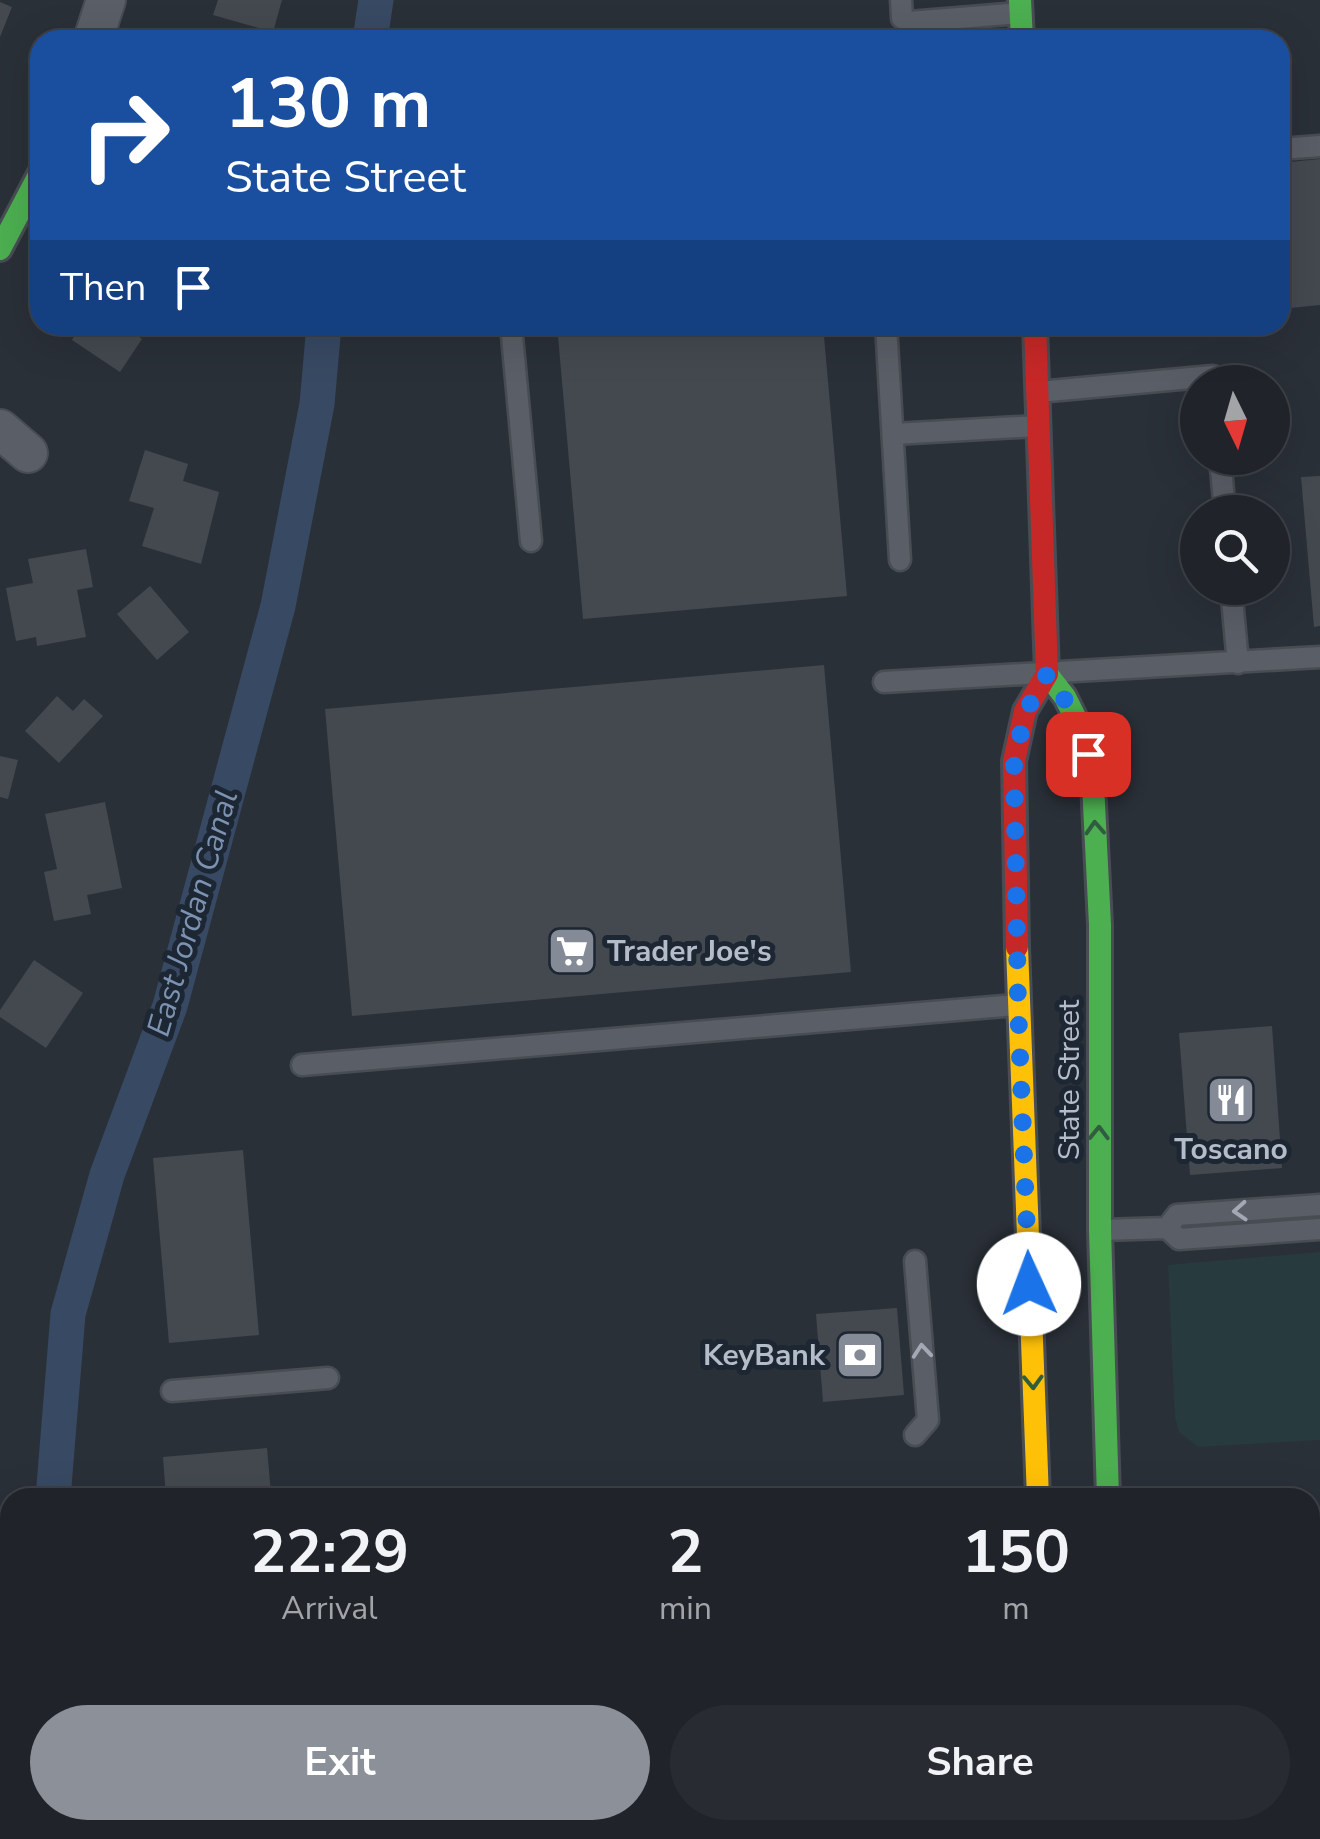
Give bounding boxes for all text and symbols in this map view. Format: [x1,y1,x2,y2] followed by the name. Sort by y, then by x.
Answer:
[225,56,431,152] text: 130 m
[60,70,190,200] icon: right
[225,147,466,208] text: State Street
[166,260,221,315] icon: arrive
[60,262,146,313] text: Then
[1180,365,1290,475] north arrow
[1180,365,1290,605] map controls
[1180,495,1290,605] button: search
[1046,712,1131,797] pin
[1061,727,1116,782] icon: arrive
[137,785,248,1041] water label: East Jordan Canal
[1085,819,1106,835] one-way arrow
[546,925,598,977] supermarket icon: Trader Joe's
[607,931,772,972] place label: Trader Joe's
[1049,999,1090,1160] street label: State Street
[1205,1074,1257,1126] restaurant icon: Toscano
[1088,1124,1110,1140] one-way arrow
[1174,1129,1288,1170] place label: Toscano
[1232,1199,1248,1221] one-way arrow
[977,1232,1081,1336] position arrow
[834,1329,886,1381] bank icon: KeyBank
[703,1335,826,1376] place label: KeyBank
[912,1342,934,1358] one-way arrow
[1022,1375,1043,1391] one-way arrow
[250,1511,409,1593] text: 22:29
[667,1511,703,1593] text: 2
[962,1511,1070,1593] text: 150
[281,1587,378,1630] text: Arrival
[659,1587,712,1630] text: min
[1002,1587,1030,1630] text: m
[30,1705,650,1820] button: Exit
[670,1705,1290,1820] button: Share

